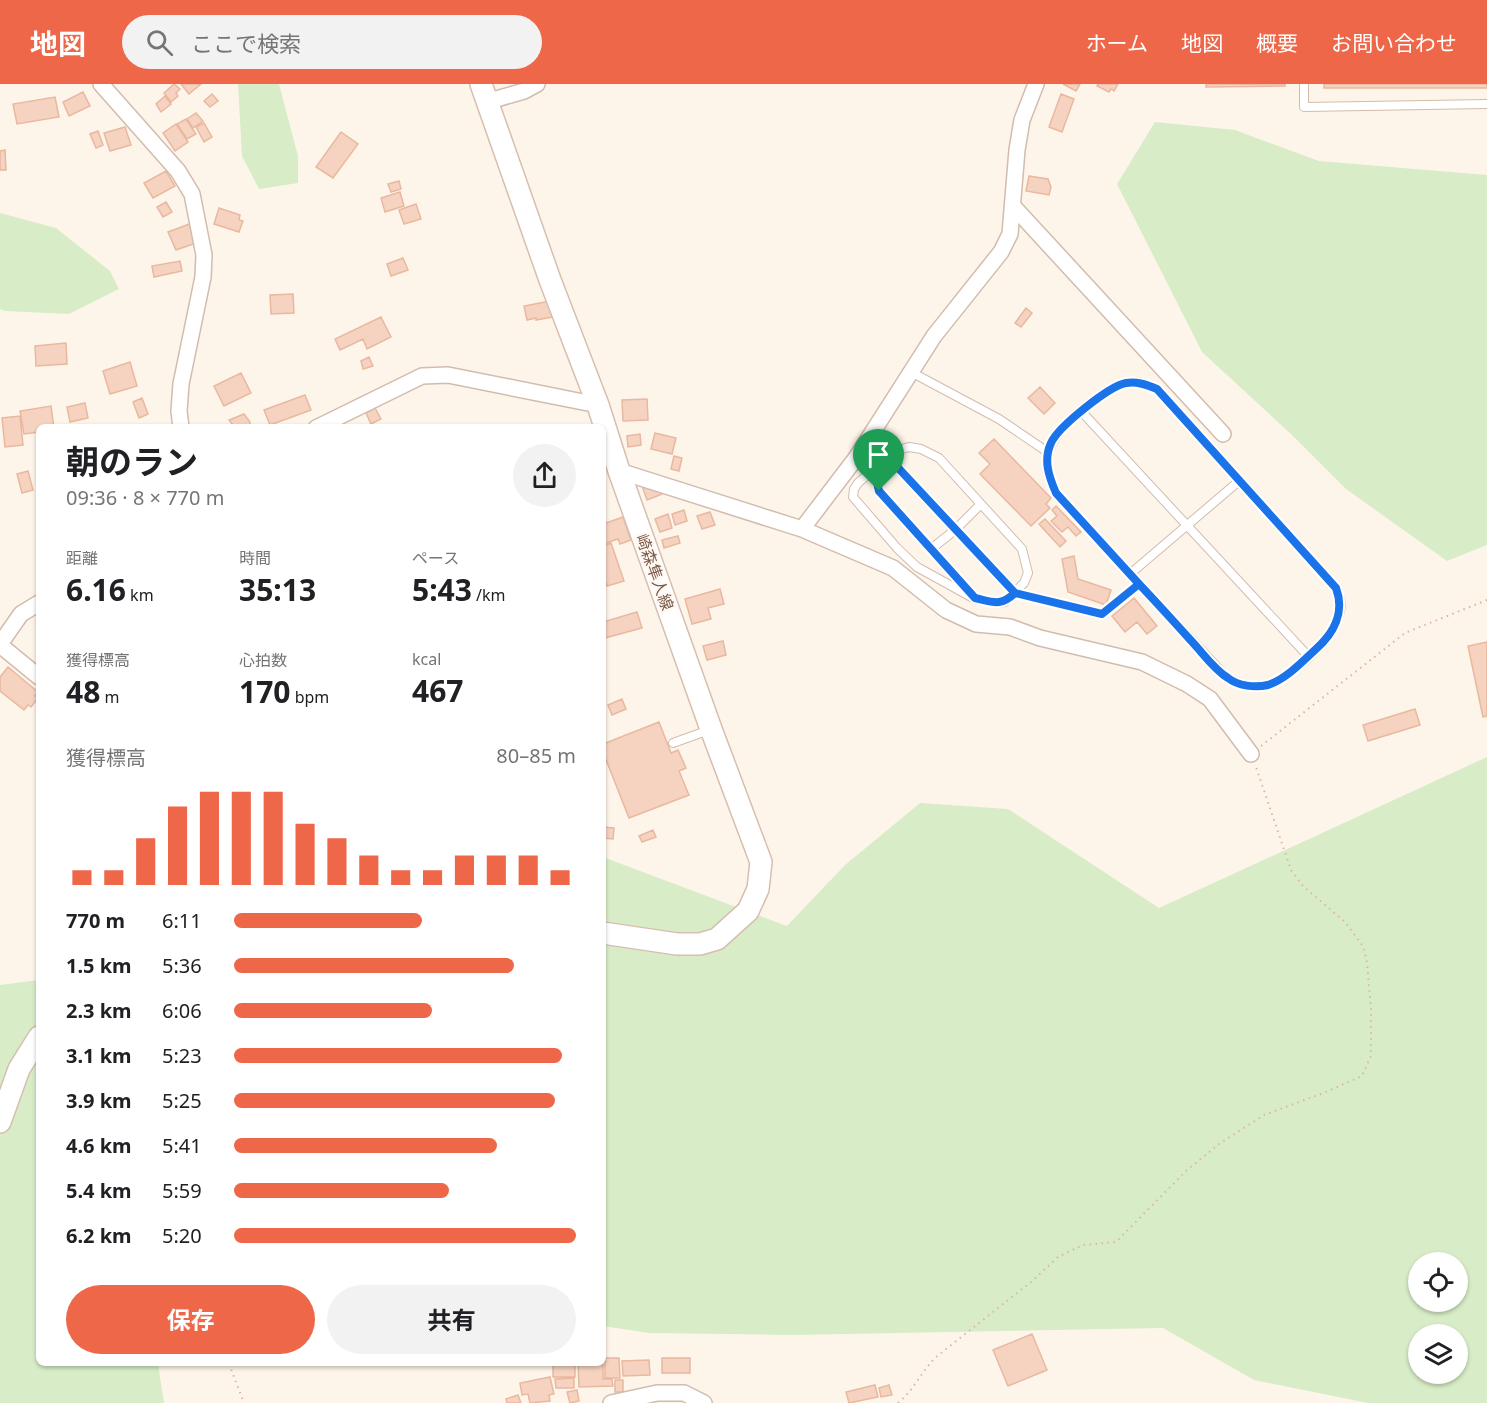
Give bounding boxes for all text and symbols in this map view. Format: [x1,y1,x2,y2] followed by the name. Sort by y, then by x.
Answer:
[122,15,542,69] search box
[30,24,86,62] text: 地図
[143,26,176,59] icon: search
[191,28,301,58] text: ここで検索
[1086,29,1148,57] text: ホーム
[1181,29,1223,57] text: 地図
[1256,29,1298,57] text: 概要
[1331,29,1457,57] text: お問い合わせ
[853,429,904,491] pin
[862,438,895,471] icon: arrive
[66,439,198,484] text: 朝のラン
[513,444,576,507] button: share
[66,484,224,511] text: 09:36 · 8 × 770 m
[631,531,679,613] street label: 崎森隼人線
[66,547,98,569] text: 距離
[239,547,271,569] text: 時間
[412,547,459,569] text: ペース
[66,569,126,610] text: 6.16
[239,569,316,610] text: 35:13
[412,569,472,610] text: 5:43
[126,584,154,606] text: km
[472,584,506,606] text: /km
[412,648,441,670] text: kcal
[66,649,130,671] text: 獲得標高
[239,649,287,671] text: 心拍数
[412,670,463,711] text: 467
[66,671,100,712] text: 48
[239,671,290,712] text: 170
[100,686,119,708] text: m
[290,686,329,708] text: bpm
[496,742,576,769] text: 80–85 m
[66,744,146,771] text: 獲得標高
[66,907,125,934] text: 770 m
[162,907,202,934] text: 6:11
[66,952,132,979] text: 1.5 km
[162,952,202,979] text: 5:36
[66,997,132,1024] text: 2.3 km
[162,997,202,1024] text: 6:06
[66,1042,132,1069] text: 3.1 km
[162,1042,202,1069] text: 5:23
[66,1087,132,1114] text: 3.9 km
[162,1087,202,1114] text: 5:25
[66,1132,132,1159] text: 4.6 km
[162,1132,202,1159] text: 5:41
[66,1177,132,1204] text: 5.4 km
[162,1177,202,1204] text: 5:59
[66,1222,132,1249] text: 6.2 km
[162,1222,202,1249] text: 5:20
[1408,1252,1468,1384] map controls
[1408,1252,1468,1312] button: locate
[66,1285,315,1354] button: 保存
[327,1285,576,1354] button: 共有
[1408,1324,1468,1384] button: layers

